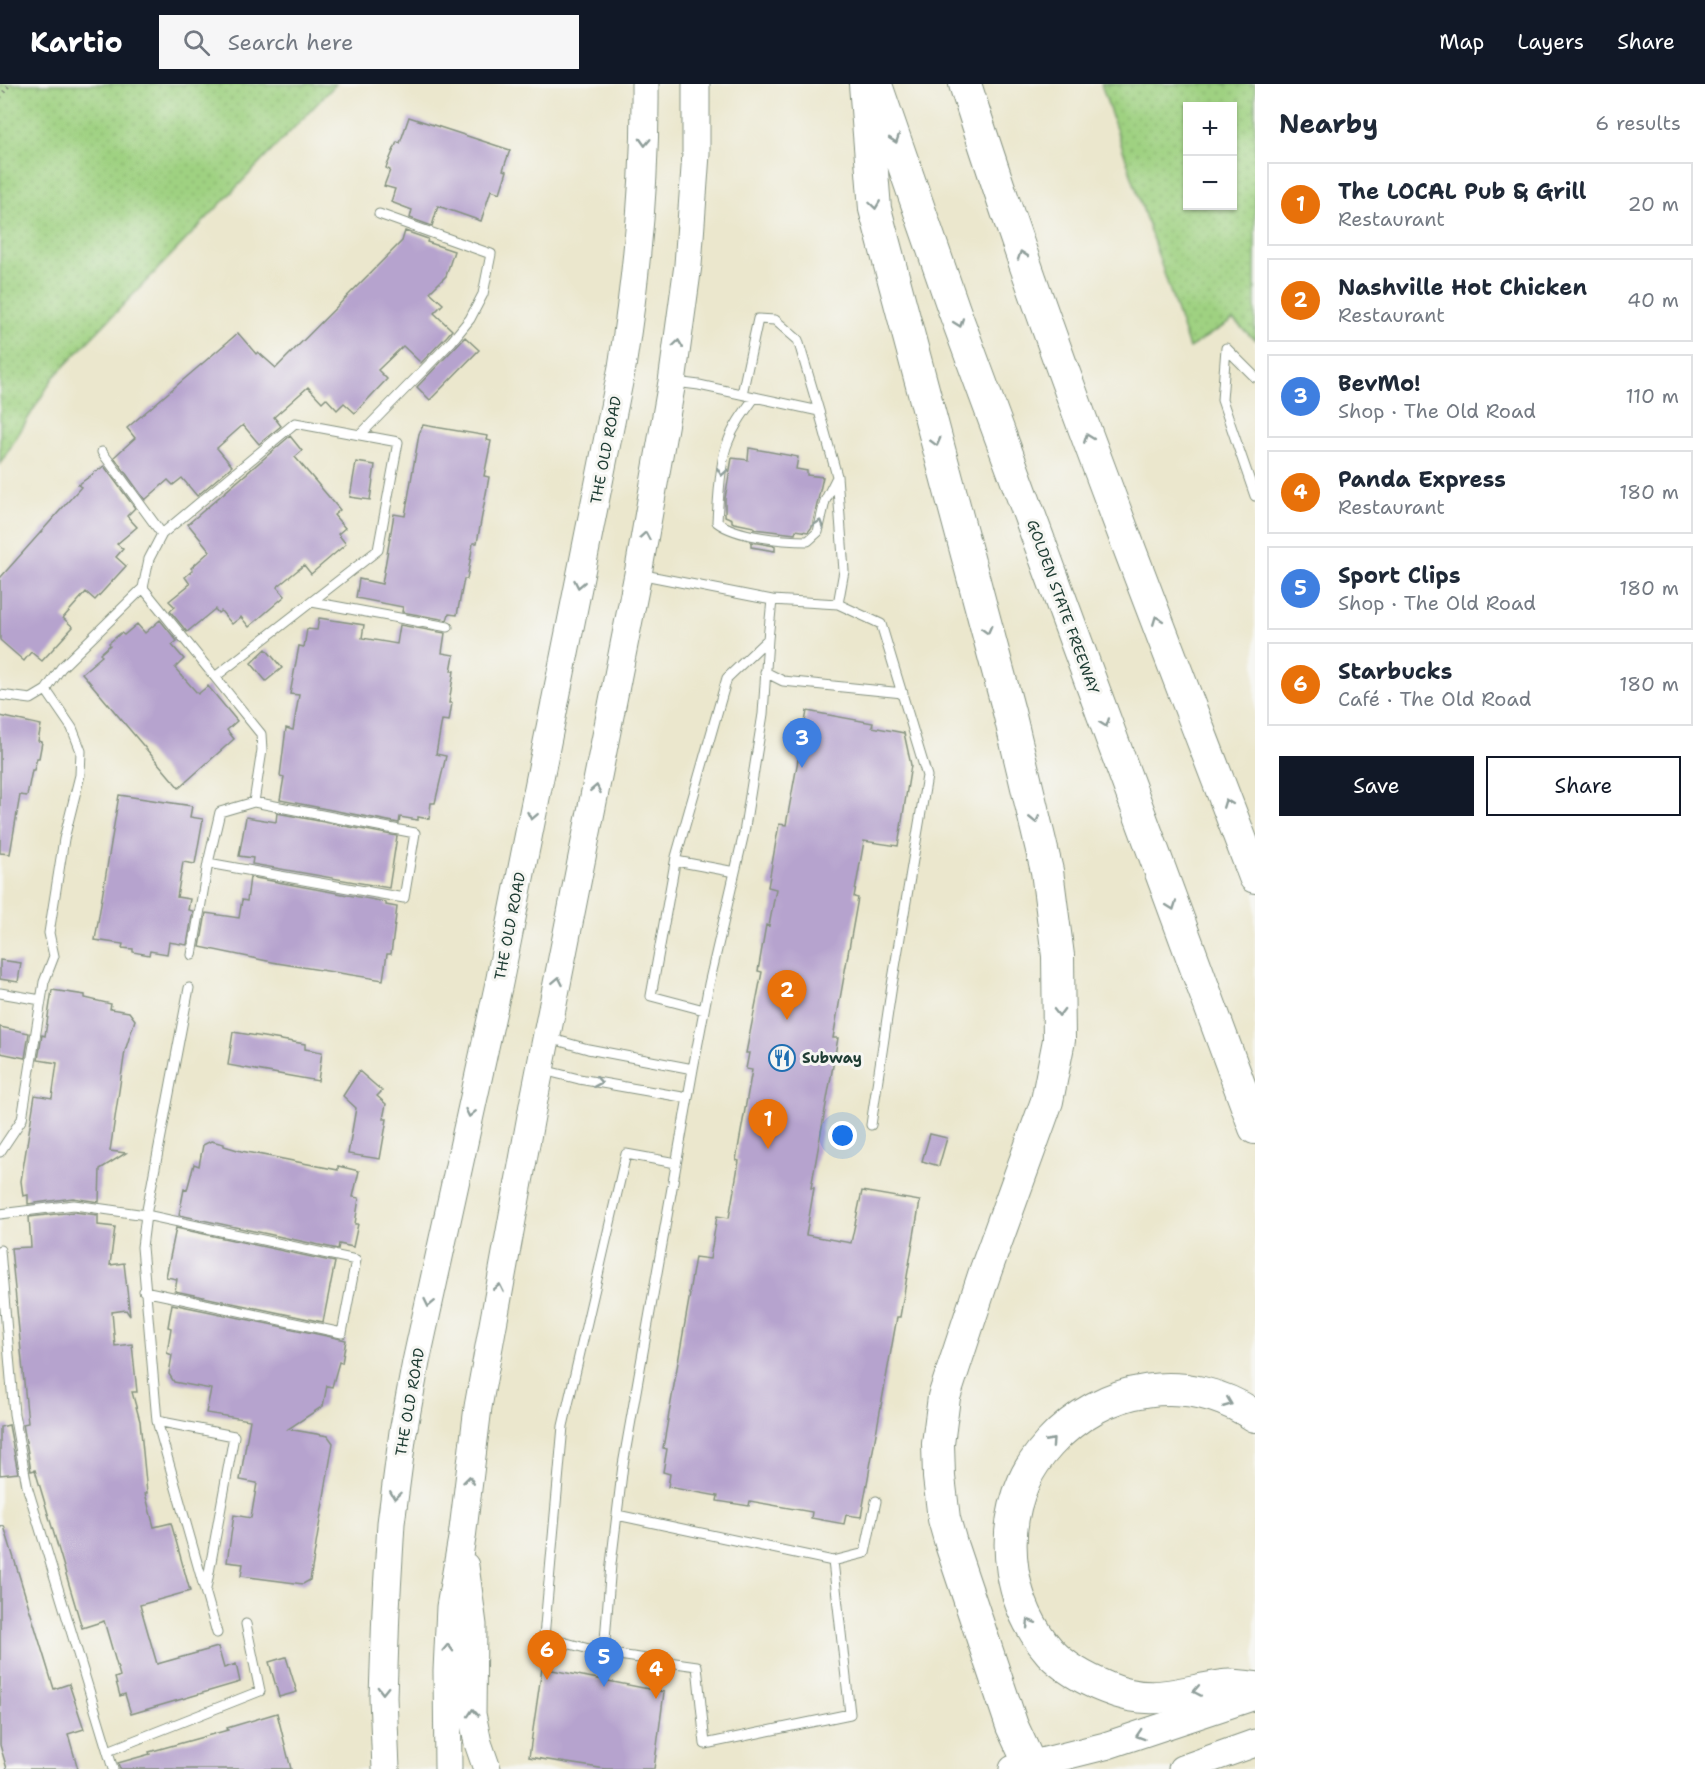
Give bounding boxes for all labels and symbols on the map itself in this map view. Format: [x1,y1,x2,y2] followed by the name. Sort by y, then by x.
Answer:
[887,133,900,144] one-way arrow
[638,138,651,147] one-way arrow
[868,200,881,210] one-way arrow
[1016,250,1029,261] one-way arrow
[951,318,964,328] one-way arrow
[672,339,684,348] one-way arrow
[586,394,626,506] street label: THE OLD ROAD
[1083,433,1095,444] one-way arrow
[929,436,941,447] one-way arrow
[717,467,729,477] one-way arrow
[1022,517,1104,697] street label: GOLDEN STATE FREEWAY
[812,520,824,530] one-way arrow
[638,531,651,541] one-way arrow
[573,579,586,589] one-way arrow
[1152,615,1165,626] one-way arrow
[980,624,992,635] one-way arrow
[782,718,822,768] pin: 3
[1098,718,1111,728] one-way arrow
[589,784,602,794] one-way arrow
[1221,798,1234,808] one-way arrow
[526,811,539,821] one-way arrow
[1027,814,1040,824] one-way arrow
[490,870,530,982] street label: THE OLD ROAD
[1165,901,1178,911] one-way arrow
[768,970,806,1020] pin: 2
[551,976,564,986] one-way arrow
[1053,1008,1065,1017] one-way arrow
[767,1043,797,1073] restaurant icon: Subway
[802,1048,862,1068] place label: Subway
[593,1076,602,1088] one-way arrow
[748,1100,788,1149] pin: 1
[464,1107,477,1117] one-way arrow
[828,1121,857,1150] your location
[492,1283,505,1293] one-way arrow
[423,1298,436,1308] one-way arrow
[391,1346,429,1458] street label: THE OLD ROAD
[1222,1396,1233,1408] one-way arrow
[1044,1438,1055,1449] one-way arrow
[462,1476,475,1485] one-way arrow
[389,1490,401,1500] one-way arrow
[1026,1619,1038,1629] one-way arrow
[528,1630,566,1680] pin: 6
[584,1638,624,1687] pin: 5
[441,1643,454,1652] one-way arrow
[636,1650,676,1699] pin: 4
[1193,1684,1203,1697] one-way arrow
[377,1685,390,1694] one-way arrow
[467,1708,480,1717] one-way arrow
[1135,1727,1146,1740] one-way arrow

